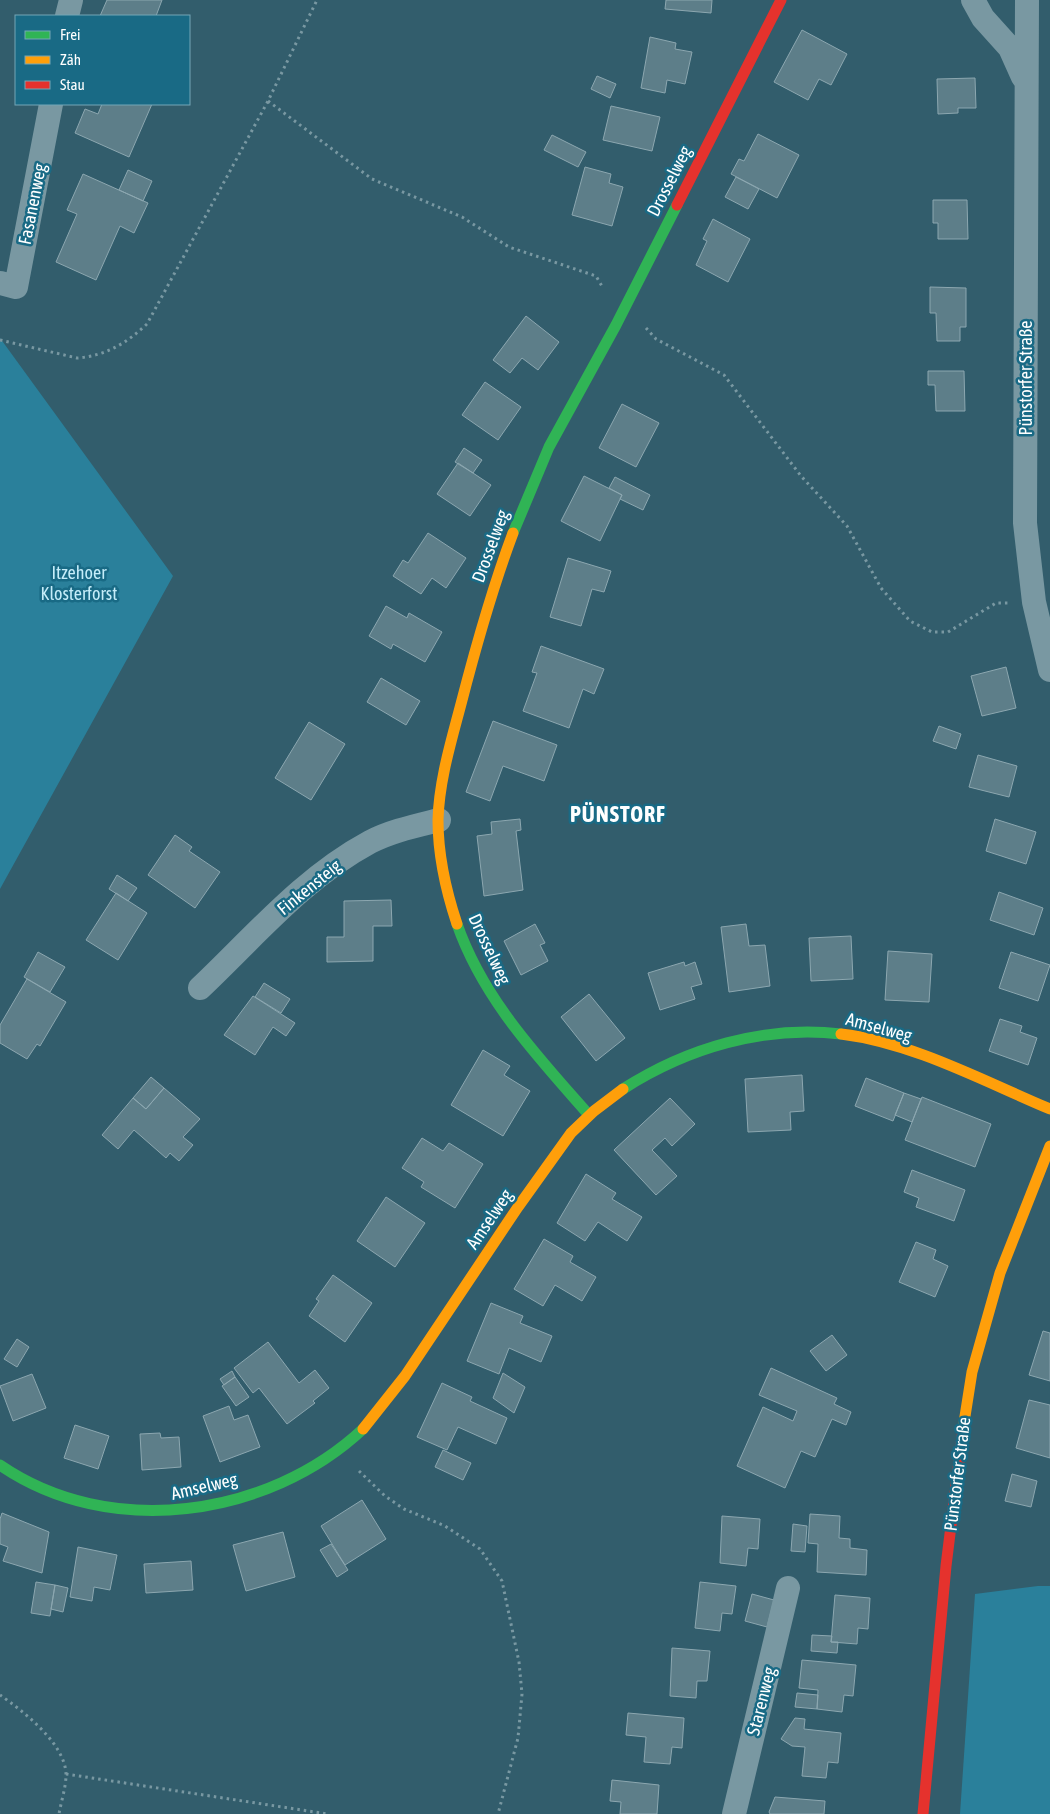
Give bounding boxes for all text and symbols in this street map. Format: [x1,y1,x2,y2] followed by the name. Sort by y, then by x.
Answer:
[15,15,190,105] legend
[60,26,80,43] text: Frei
[60,51,81,68] text: Zäh
[60,76,85,93] text: Stau
[642,142,696,220] street label: Drosselweg
[14,161,50,246] street label: Fasanenweg
[1015,321,1036,435] street label: Pünstorfer Straße
[467,507,513,585] street label: Drosselweg
[41,562,117,604] park label: Itzehoer Klosterforst
[570,801,666,827] district label: PÜNSTORF
[273,855,345,919] street label: Finkensteig
[464,910,516,988] street label: Drosselweg
[844,1008,915,1046] street label: Amselweg
[461,1185,517,1253] street label: Amselweg
[940,1416,974,1532] street label: Pünstorfer Straße
[169,1468,239,1504] street label: Amselweg
[742,1664,780,1737] street label: Starenweg

